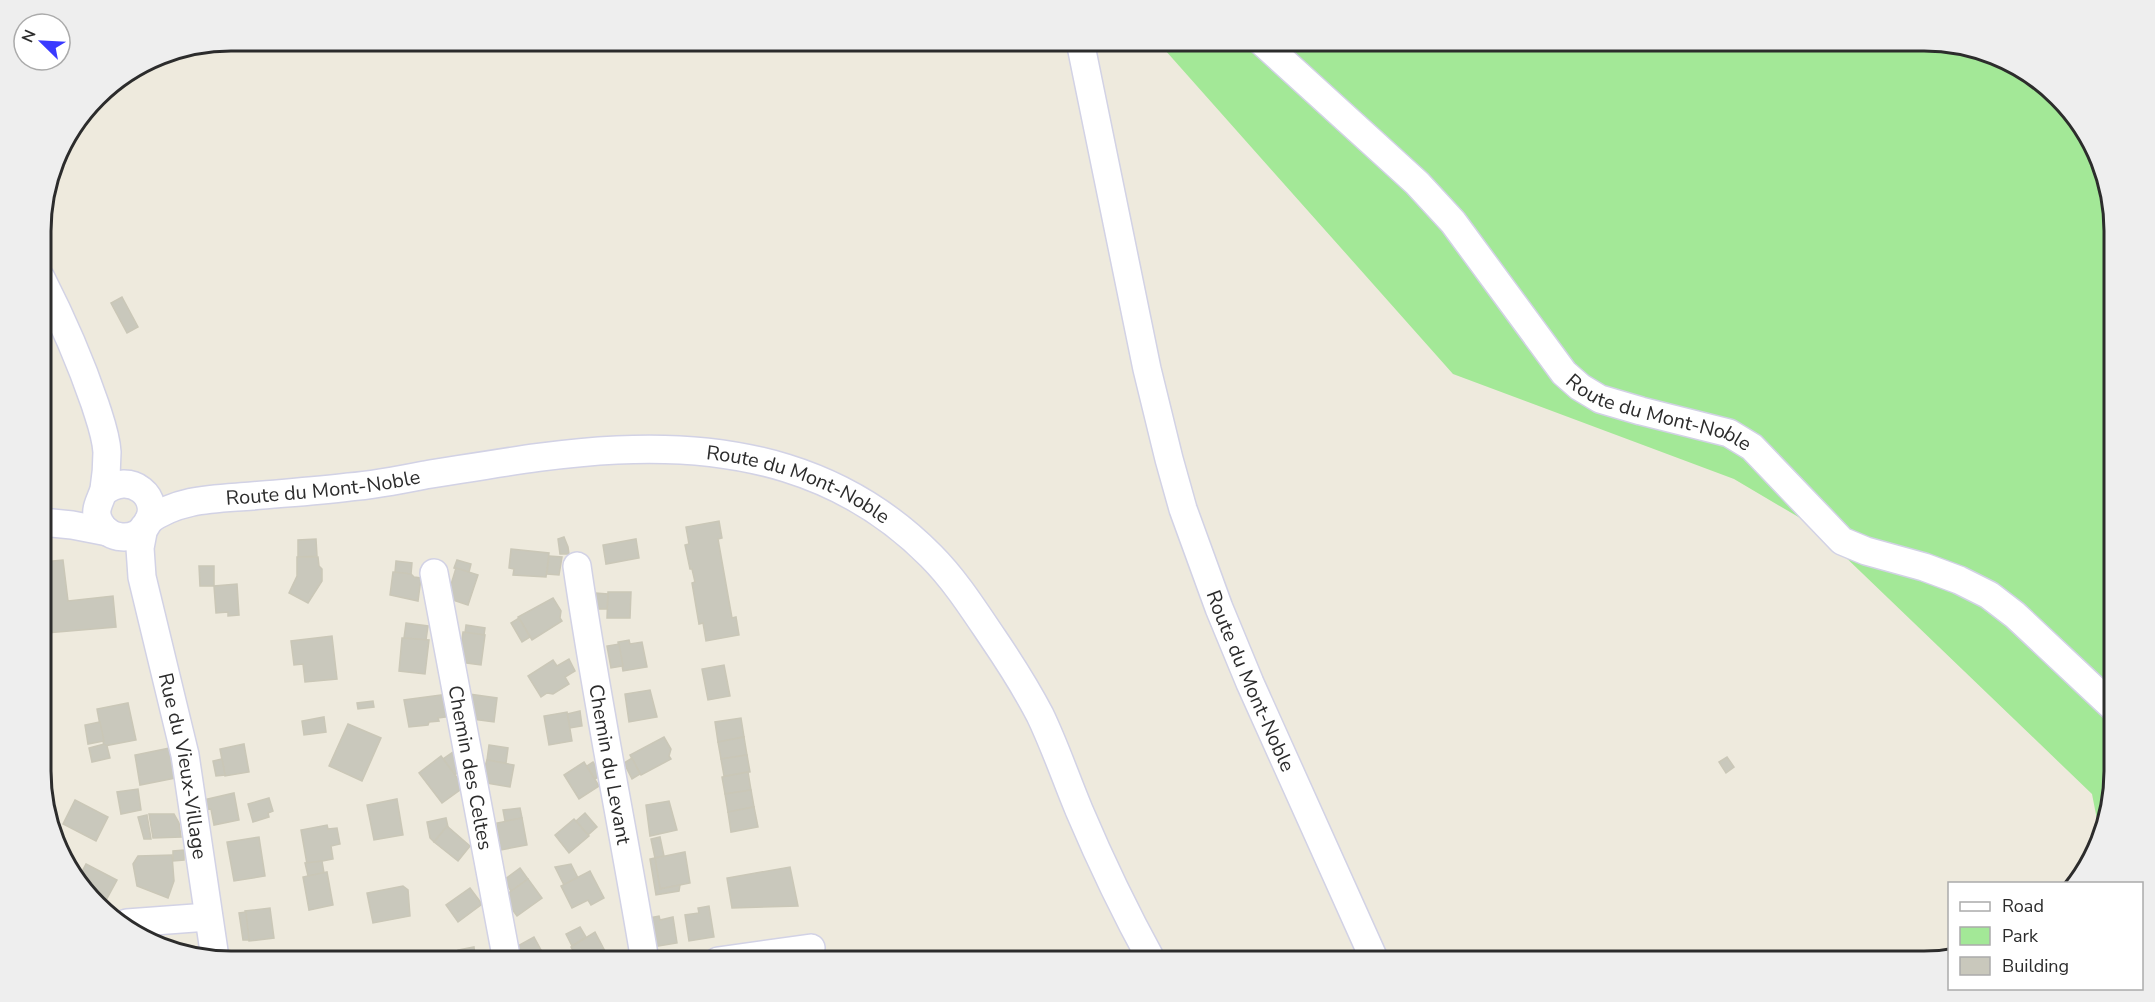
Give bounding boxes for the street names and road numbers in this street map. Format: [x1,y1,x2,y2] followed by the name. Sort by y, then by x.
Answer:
[1560,368,1756,458] street label: Route du Mont-Noble
[705,439,895,530] street label: Route du Mont-Noble
[225,463,422,512] street label: Route du Mont-Noble
[1200,586,1301,776] street label: Route du Mont-Noble
[152,670,213,861] street label: Rue du Vieux-Village
[582,682,637,848] street label: Chemin du Levant
[441,683,499,852] street label: Chemin des Celtes

